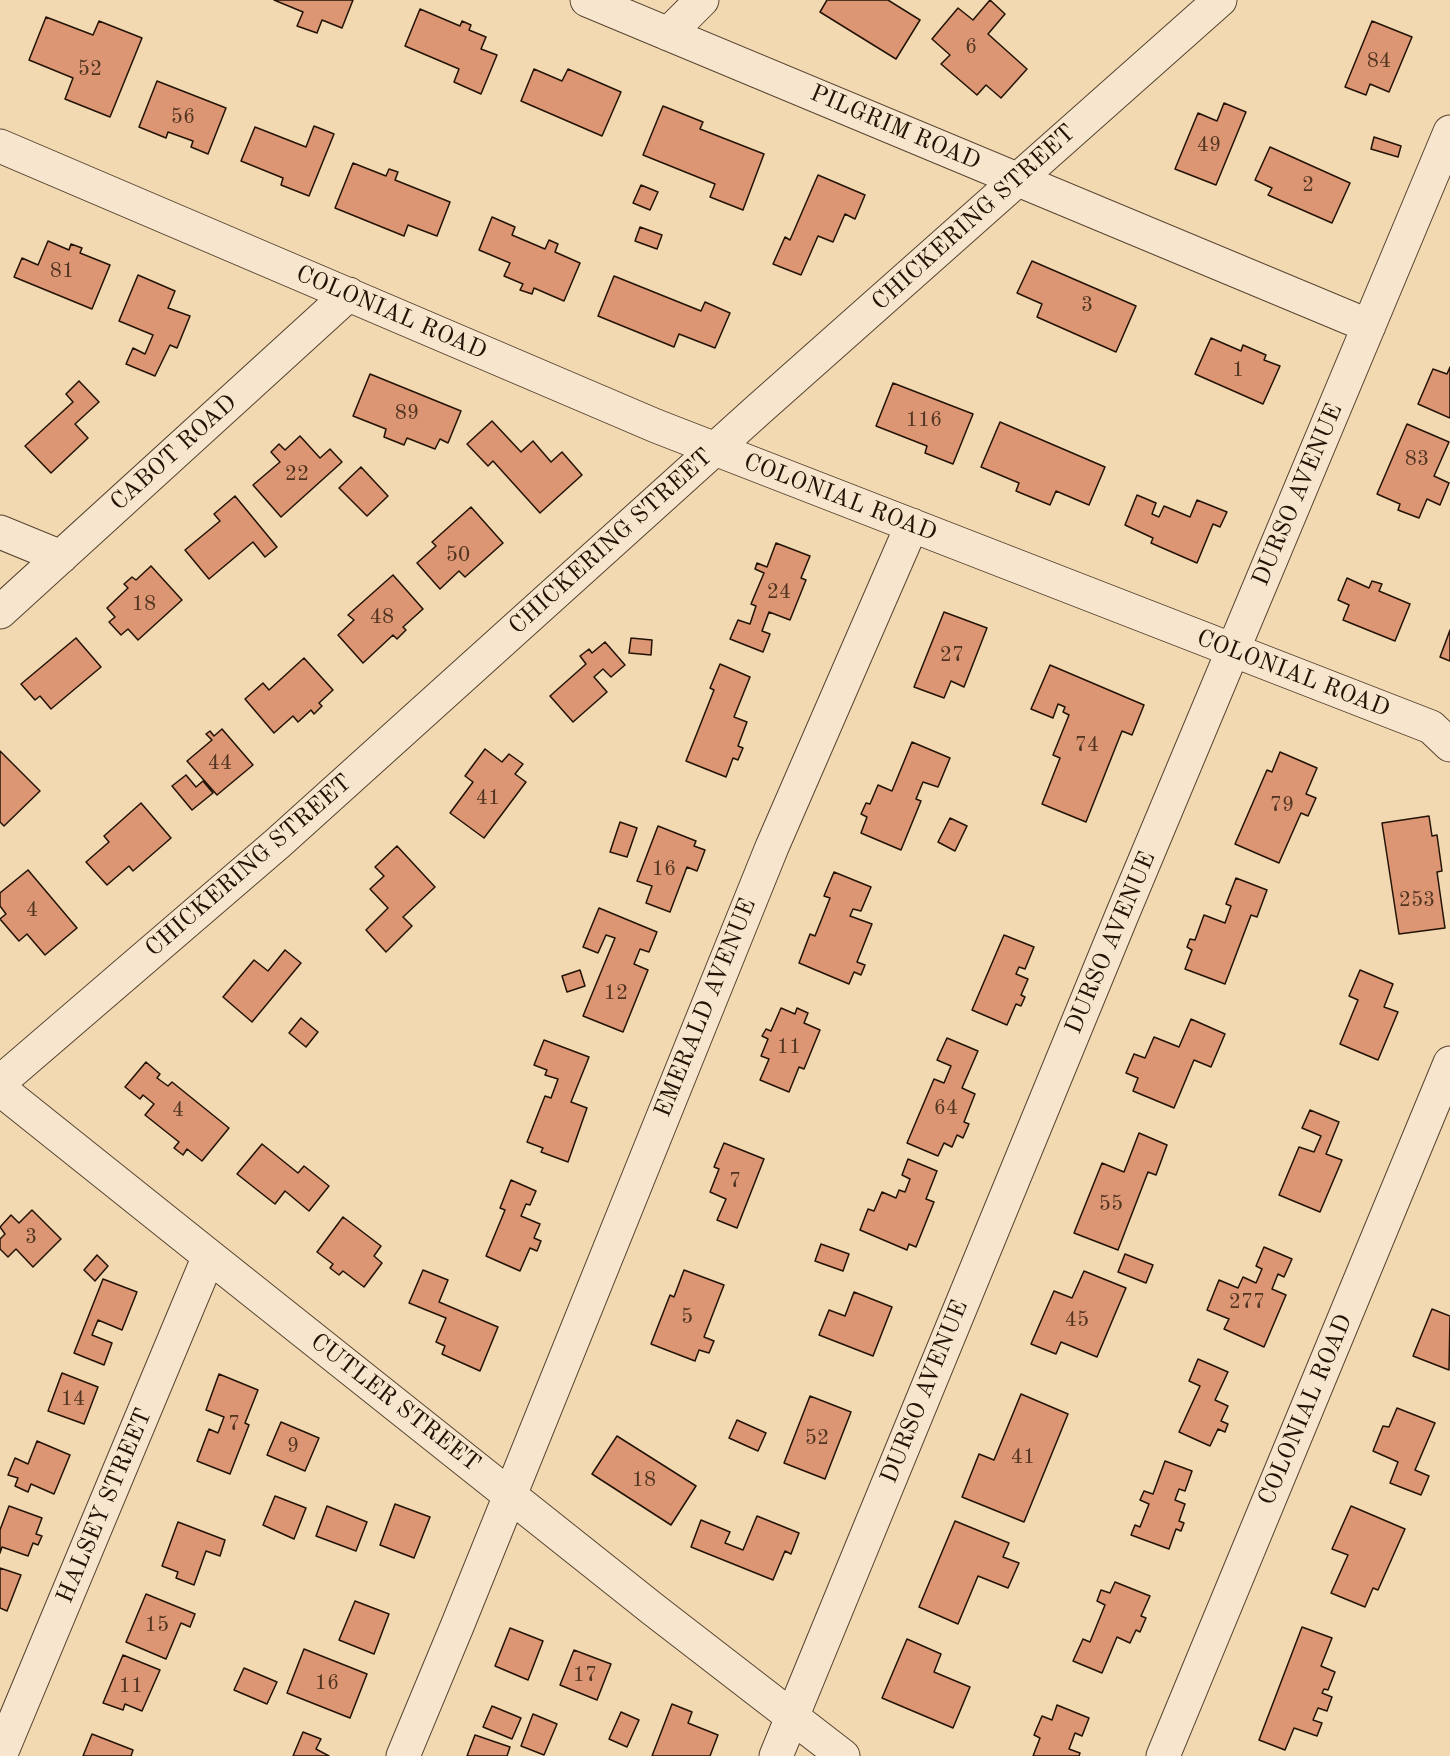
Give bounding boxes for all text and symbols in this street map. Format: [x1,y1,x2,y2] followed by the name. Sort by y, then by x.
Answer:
[965,34,977,60] house number: 6
[1367,48,1391,74] house number: 84
[78,56,102,82] house number: 52
[806,79,984,177] street label: PILGRIM ROAD
[171,104,195,130] house number: 56
[866,119,1082,317] street label: CHICKERING STREET
[1197,132,1221,158] house number: 49
[1302,172,1314,198] house number: 2
[50,258,74,284] house number: 81
[291,260,491,366] street label: COLONIAL ROAD
[1081,292,1093,318] house number: 3
[1232,357,1244,383] house number: 1
[105,389,243,517] street label: CABOT ROAD
[395,400,419,426] house number: 89
[1247,400,1349,590] street label: DURSO AVENUE
[906,407,942,433] house number: 116
[503,443,719,641] street label: CHICKERING STREET
[1405,446,1429,472] house number: 83
[739,448,941,548] street label: COLONIAL ROAD
[285,461,309,487] house number: 22
[446,542,470,568] house number: 50
[767,579,791,605] house number: 24
[132,591,156,617] house number: 18
[370,604,394,630] house number: 48
[1192,624,1394,724] street label: COLONIAL ROAD
[940,642,964,668] house number: 27
[1075,732,1099,758] house number: 74
[208,750,232,776] house number: 44
[140,769,358,963] street label: CHICKERING STREET
[476,785,500,811] house number: 41
[1270,792,1294,818] house number: 79
[1060,848,1162,1038] street label: DURSO AVENUE
[652,856,676,882] house number: 16
[1399,887,1435,913] house number: 253
[649,894,763,1122] street label: EMERALD AVENUE
[26,897,38,923] house number: 4
[604,980,628,1006] house number: 12
[777,1034,801,1060] house number: 11
[934,1095,958,1121] house number: 64
[172,1097,184,1123] house number: 4
[729,1168,741,1194] house number: 7
[1099,1191,1123,1217] house number: 55
[25,1224,37,1250] house number: 3
[1229,1289,1265,1315] house number: 277
[875,1296,975,1488] street label: DURSO AVENUE
[681,1304,693,1330] house number: 5
[1065,1307,1089,1333] house number: 45
[1253,1310,1359,1510] street label: COLONIAL ROAD
[304,1328,486,1478] street label: CUTLER STREET
[61,1386,85,1412] house number: 14
[51,1404,159,1608] street label: HALSEY STREET
[228,1411,240,1437] house number: 7
[805,1425,829,1451] house number: 52
[287,1433,299,1459] house number: 9
[1011,1444,1035,1470] house number: 41
[632,1467,656,1493] house number: 18
[145,1612,169,1638] house number: 15
[573,1662,597,1688] house number: 17
[315,1670,339,1696] house number: 16
[119,1673,143,1699] house number: 11

